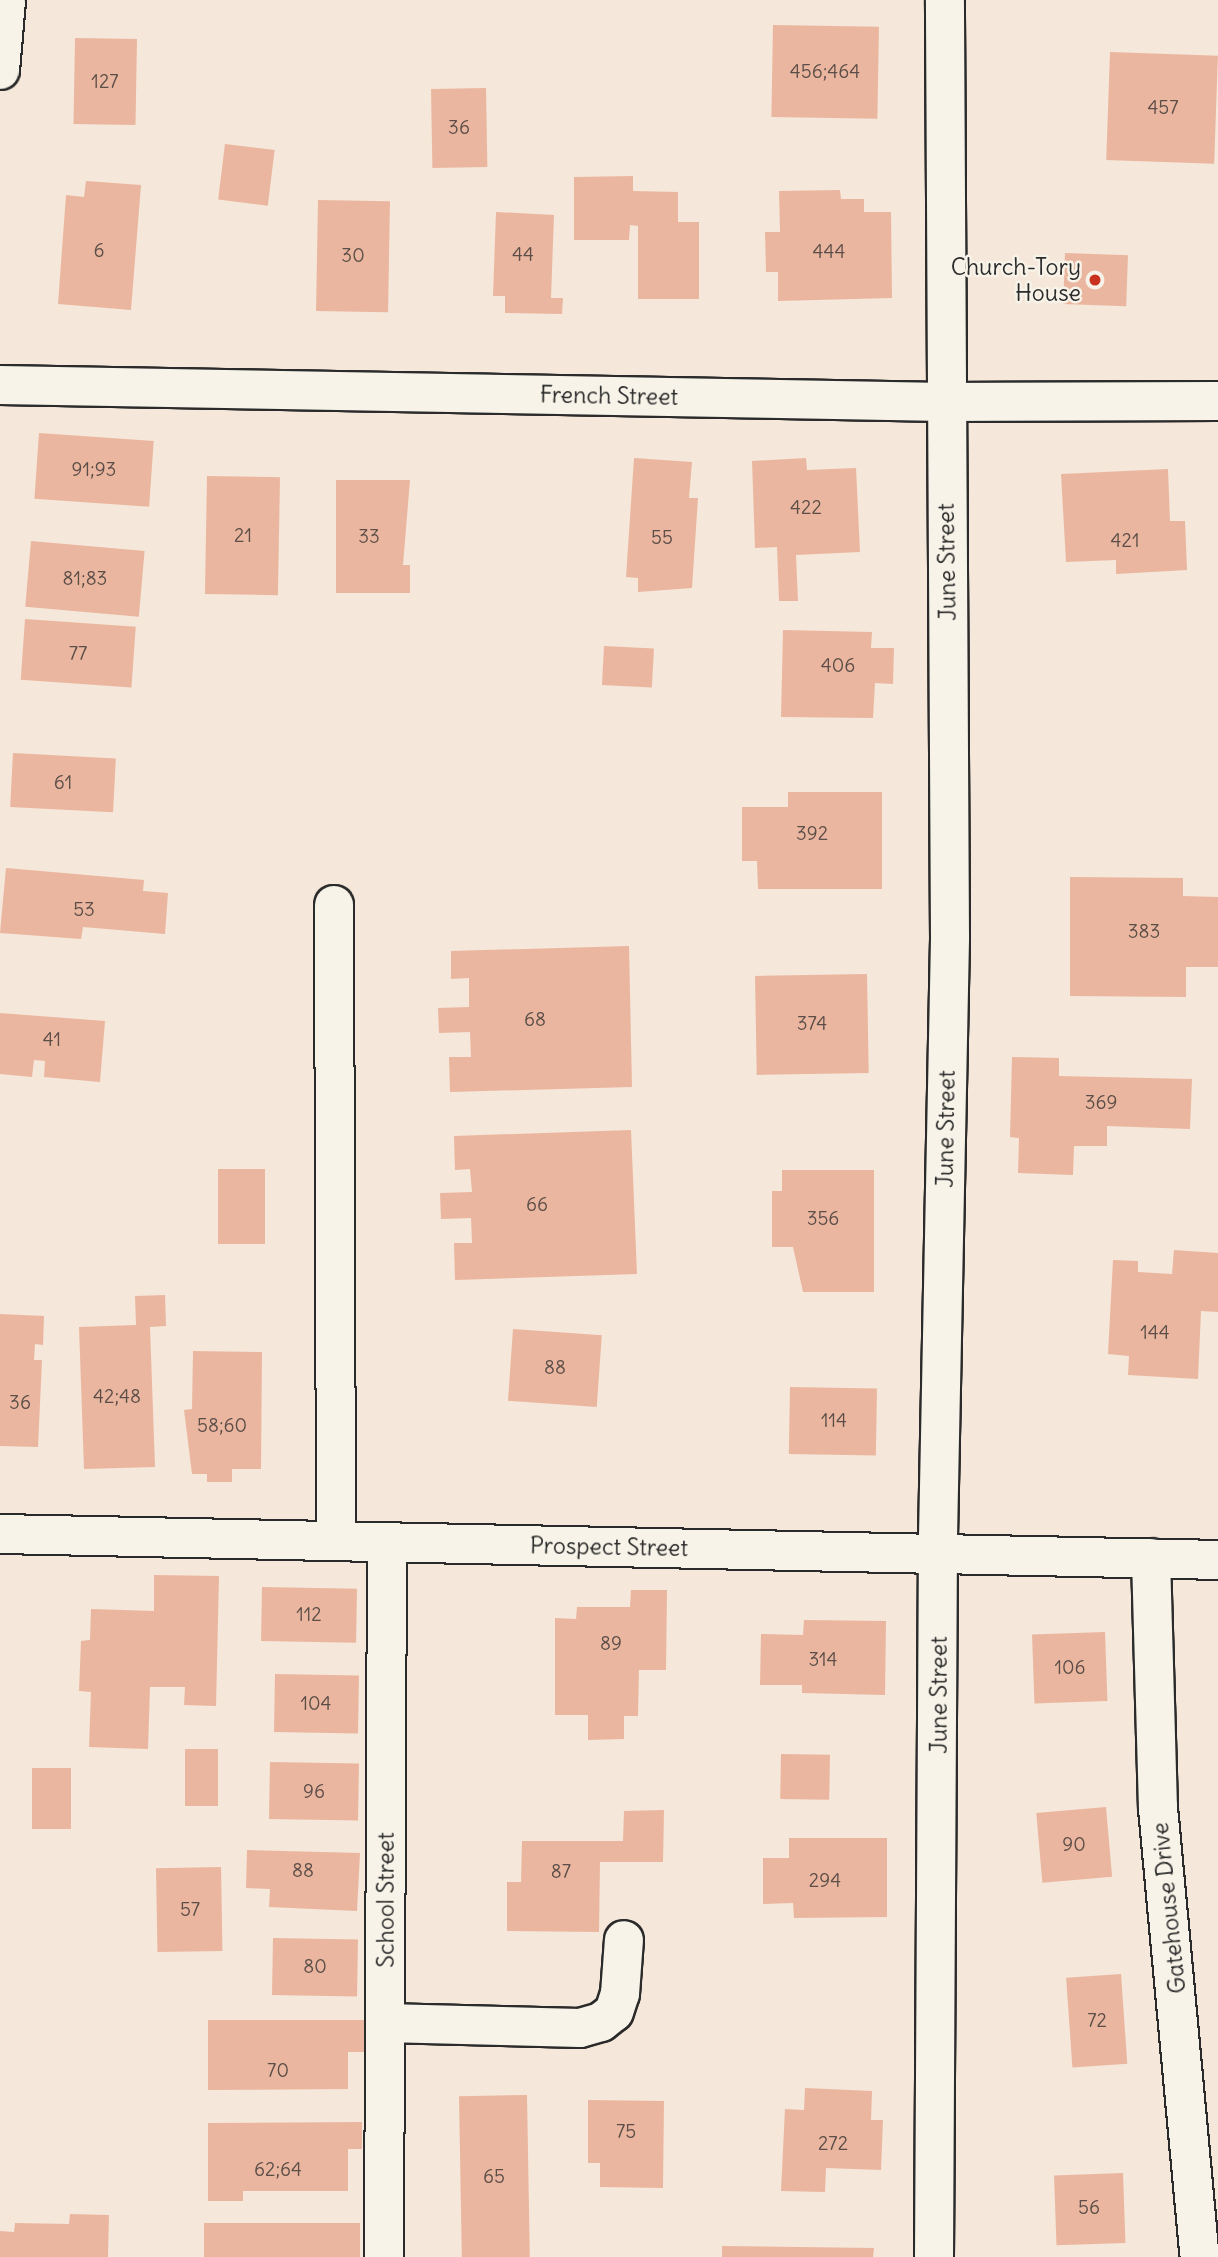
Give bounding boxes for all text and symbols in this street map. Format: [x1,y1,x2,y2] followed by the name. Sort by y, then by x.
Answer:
[790,61,860,83] house number: 456;464
[91,71,119,93] house number: 127
[1147,97,1179,119] house number: 457
[448,117,470,139] house number: 36
[94,240,104,262] house number: 6
[813,241,845,263] house number: 444
[512,244,534,266] house number: 44
[341,245,365,267] house number: 30
[951,253,1081,307] place label: Church-Tory House
[1087,272,1103,288] marker: Church-Tory House
[540,381,678,411] street label: French Street
[72,459,116,481] house number: 91;93
[790,497,822,519] house number: 422
[932,503,962,621] street label: June Street
[234,525,252,547] house number: 21
[358,526,380,548] house number: 33
[651,527,673,549] house number: 55
[1111,530,1139,552] house number: 421
[63,568,107,590] house number: 81;83
[69,643,87,665] house number: 77
[821,655,855,677] house number: 406
[54,772,72,794] house number: 61
[796,823,828,845] house number: 392
[73,899,95,921] house number: 53
[1128,921,1160,943] house number: 383
[524,1009,546,1031] house number: 68
[797,1013,827,1035] house number: 374
[43,1029,61,1051] house number: 41
[931,1070,961,1188] street label: June Street
[1085,1092,1117,1114] house number: 369
[526,1194,548,1216] house number: 66
[807,1208,839,1230] house number: 356
[1140,1322,1170,1344] house number: 144
[544,1357,566,1379] house number: 88
[93,1386,141,1408] house number: 42;48
[9,1392,31,1414] house number: 36
[821,1410,847,1432] house number: 114
[197,1415,247,1437] house number: 58;60
[530,1532,688,1562] street label: Prospect Street
[296,1604,322,1626] house number: 112
[600,1633,622,1655] house number: 89
[925,1636,953,1754] street label: June Street
[808,1649,838,1671] house number: 314
[1054,1657,1086,1679] house number: 106
[300,1693,332,1715] house number: 104
[303,1781,325,1803] house number: 96
[1146,1821,1192,1995] street label: Gatehouse Drive
[372,1832,400,1968] street label: School Street
[1062,1834,1086,1856] house number: 90
[292,1860,314,1882] house number: 88
[551,1861,571,1883] house number: 87
[809,1870,841,1892] house number: 294
[180,1899,200,1921] house number: 57
[303,1956,327,1978] house number: 80
[1087,2010,1107,2032] house number: 72
[267,2060,289,2082] house number: 70
[616,2121,636,2143] house number: 75
[818,2133,848,2155] house number: 272
[254,2159,302,2181] house number: 62;64
[483,2166,505,2188] house number: 65
[1078,2197,1100,2219] house number: 56

